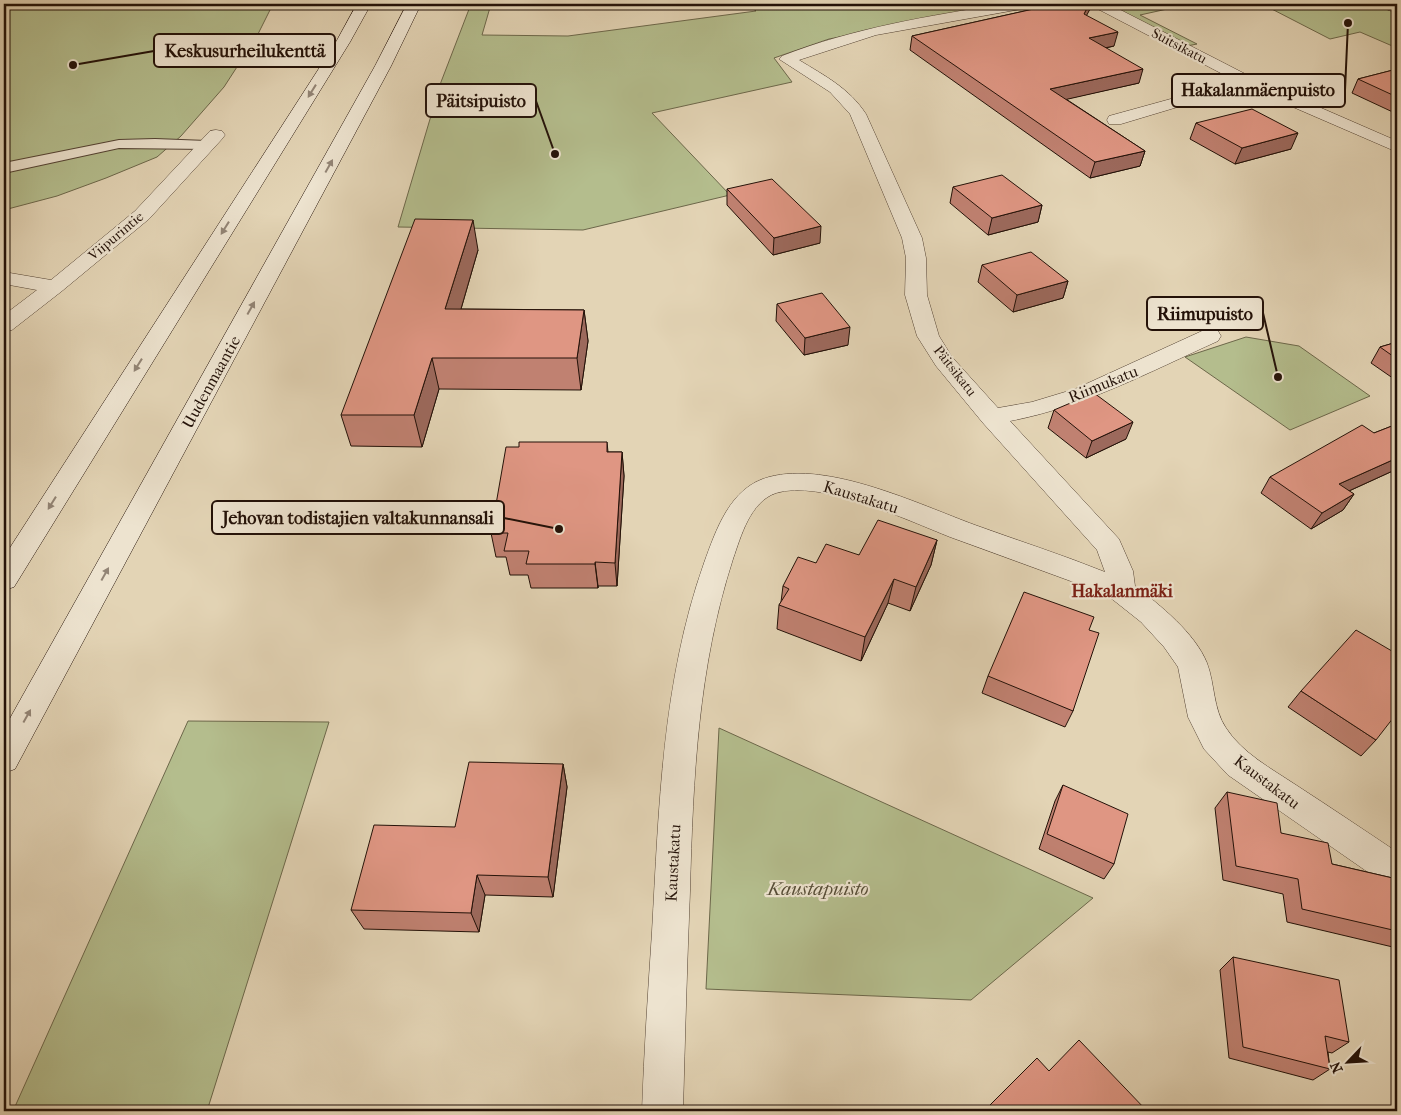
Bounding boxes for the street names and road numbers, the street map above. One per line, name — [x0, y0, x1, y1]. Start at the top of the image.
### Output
street label: Suitsikatu — [1149, 24, 1210, 68]
street label: Viipurintie — [84, 208, 147, 265]
street label: Uudenmaantie — [178, 332, 244, 432]
street label: Päitsikatu — [930, 342, 980, 400]
street label: Riimukatu — [1065, 361, 1141, 407]
street label: Kaustakatu — [821, 477, 901, 517]
street label: Kaustakatu — [1230, 751, 1304, 813]
street label: Kaustakatu — [661, 824, 685, 902]

